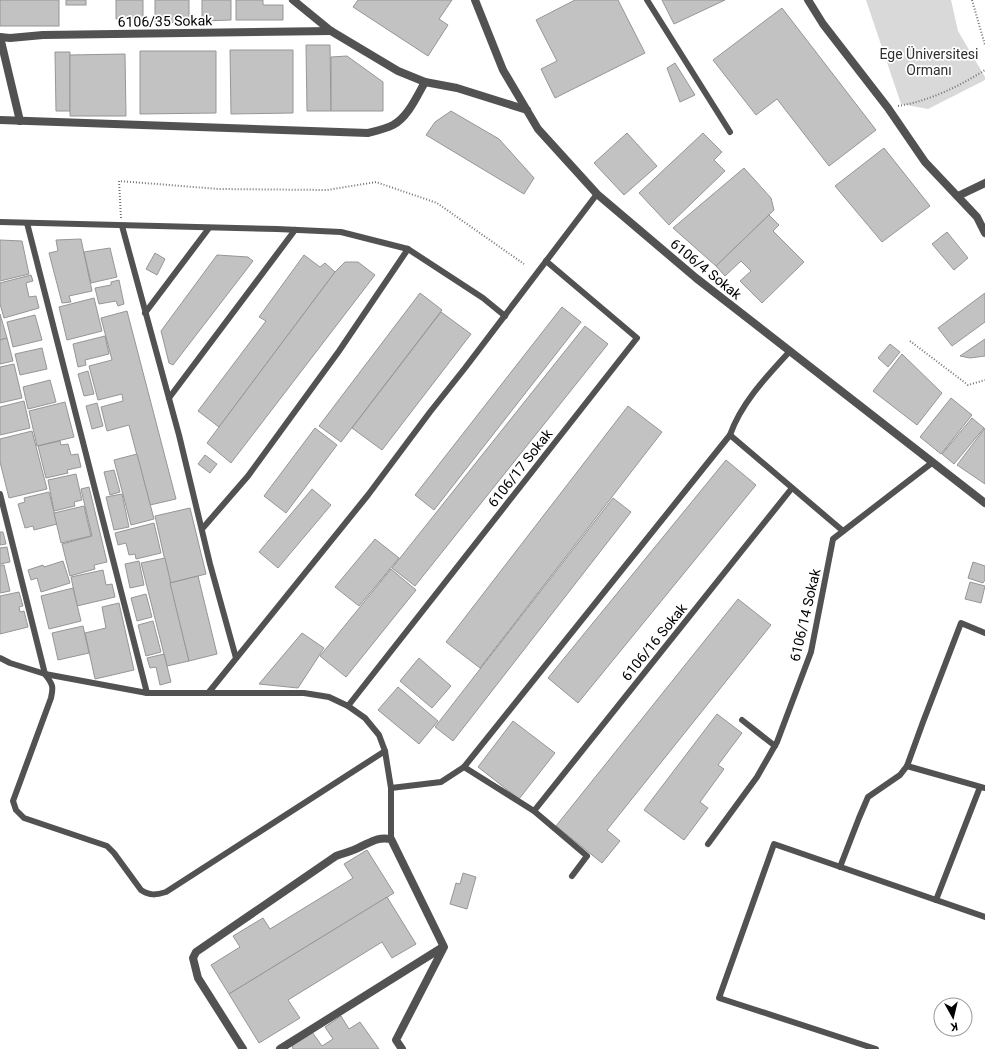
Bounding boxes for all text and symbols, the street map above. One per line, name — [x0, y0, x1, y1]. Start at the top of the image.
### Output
street label: 6106/35 Sokak — [118, 12, 213, 30]
park label: Ege Üniversitesi Ormanı — [880, 46, 978, 78]
street label: 6106/4 Sokak — [667, 236, 745, 303]
street label: 6106/17 Sokak — [485, 425, 556, 510]
street label: 6106/14 Sokak — [787, 566, 824, 663]
street label: 6106/16 Sokak — [618, 600, 691, 684]
north arrow — [933, 997, 973, 1037]
text: K — [949, 1019, 959, 1033]

